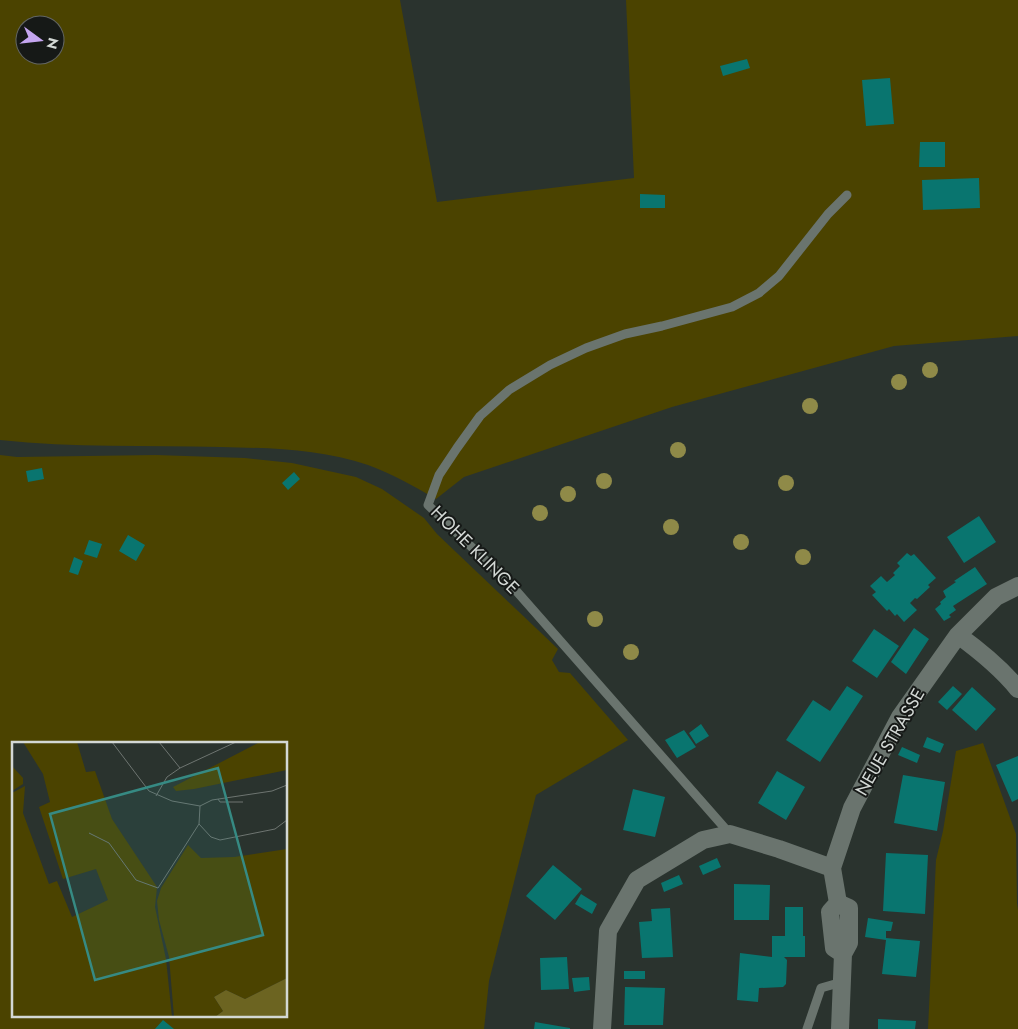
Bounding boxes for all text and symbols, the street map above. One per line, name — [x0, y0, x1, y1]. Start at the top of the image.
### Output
north arrow — [15, 15, 65, 65]
text: N — [41, 35, 64, 51]
street label: HOHE KLINGE — [425, 500, 525, 600]
street label: NEUE STRASSE — [849, 683, 931, 801]
inset map — [12, 742, 288, 1016]

